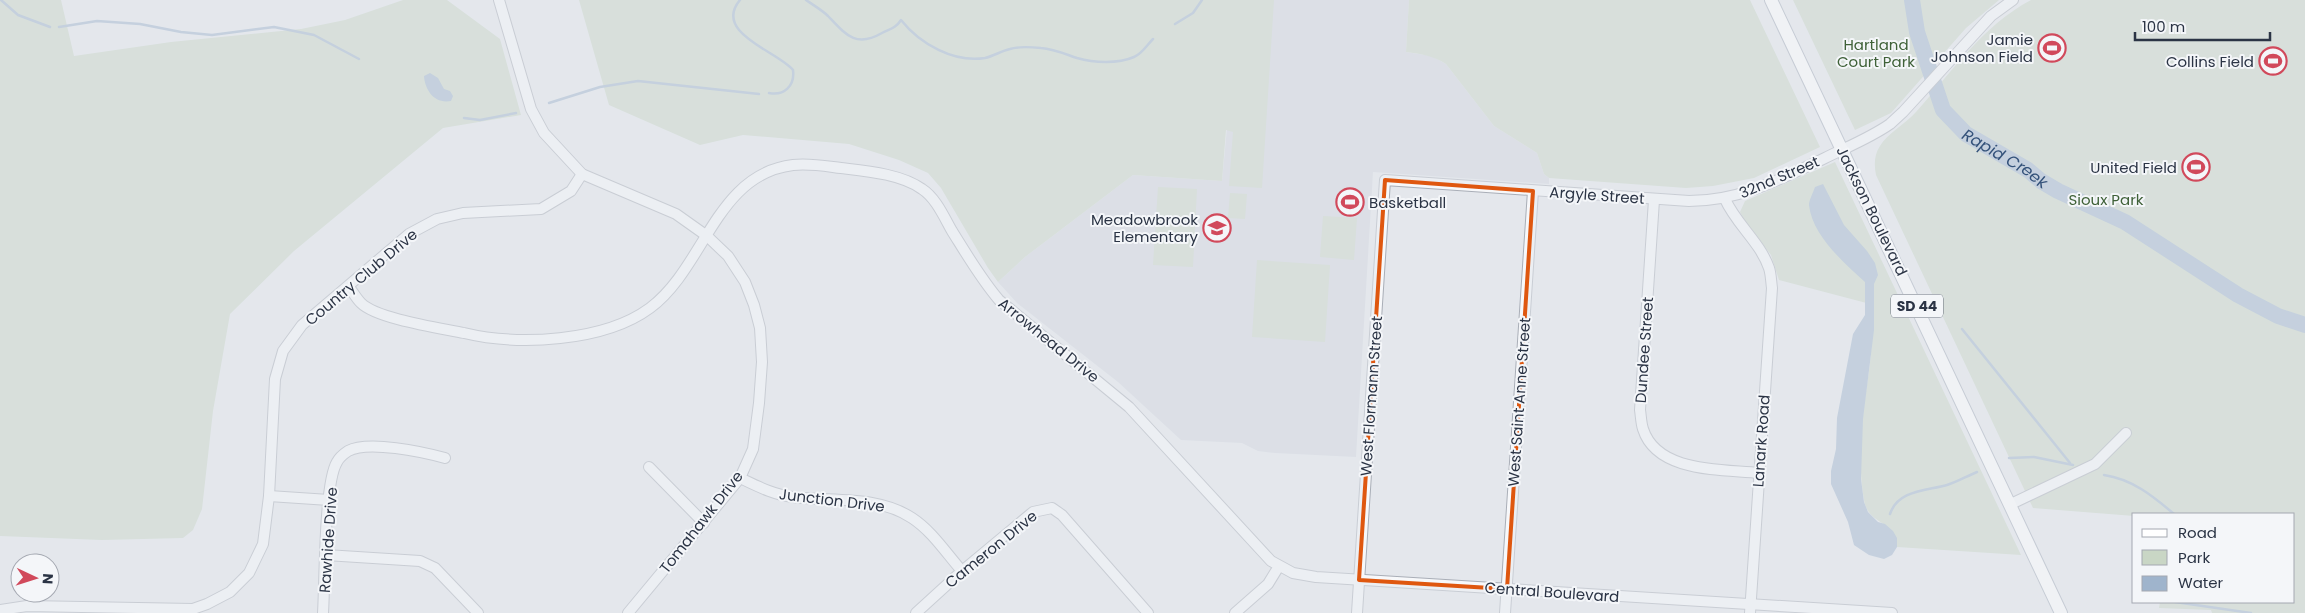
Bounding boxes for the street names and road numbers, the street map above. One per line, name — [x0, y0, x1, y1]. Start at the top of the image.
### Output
street label: Jackson Boulevard — [1832, 143, 1912, 279]
street label: 32nd Street — [1736, 151, 1822, 203]
street label: Argyle Street — [1549, 181, 1645, 209]
street label: Country Club Drive — [300, 224, 422, 330]
street label: Arrowhead Drive — [994, 293, 1104, 387]
road number: SD 44 — [1891, 294, 1943, 318]
street label: Dundee Street — [1630, 296, 1658, 404]
street label: West Flormann Street — [1355, 315, 1387, 477]
street label: West Saint Anne Street — [1503, 317, 1535, 487]
street label: Lanark Road — [1747, 394, 1775, 488]
street label: Tomahawk Drive — [654, 466, 748, 578]
street label: Junction Drive — [778, 483, 886, 517]
street label: Rawhide Drive — [314, 486, 342, 594]
street label: Cameron Drive — [941, 505, 1041, 593]
street label: Central Boulevard — [1484, 577, 1620, 607]

